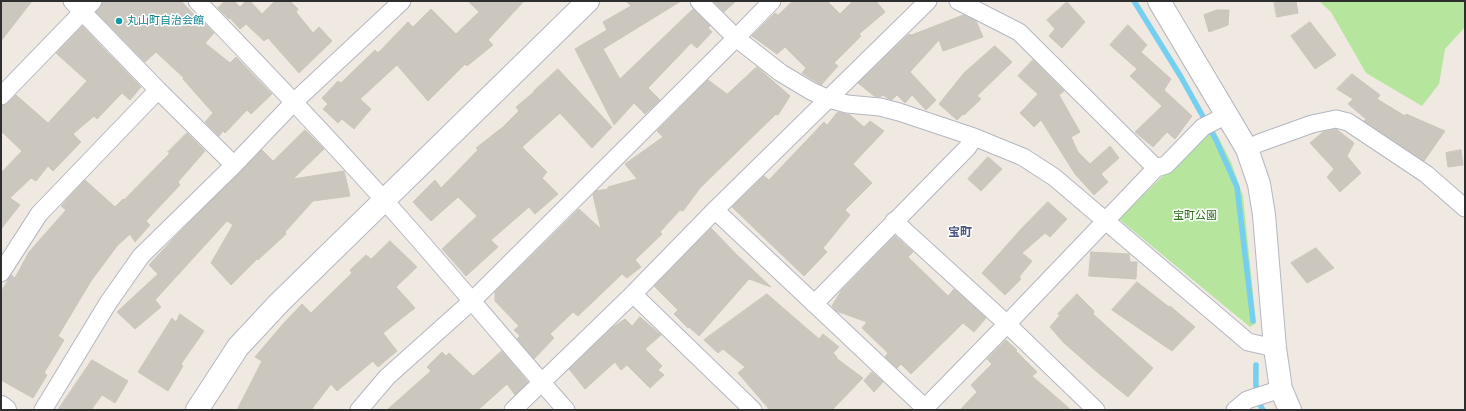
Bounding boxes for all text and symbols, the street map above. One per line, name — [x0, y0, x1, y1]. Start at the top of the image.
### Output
place label: 丸山町自治会館 — [127, 14, 204, 28]
marker: 丸山町自治会館 — [114, 16, 124, 26]
park label: 宝町公園 — [1173, 209, 1217, 223]
district label: 宝町 — [948, 226, 972, 240]

